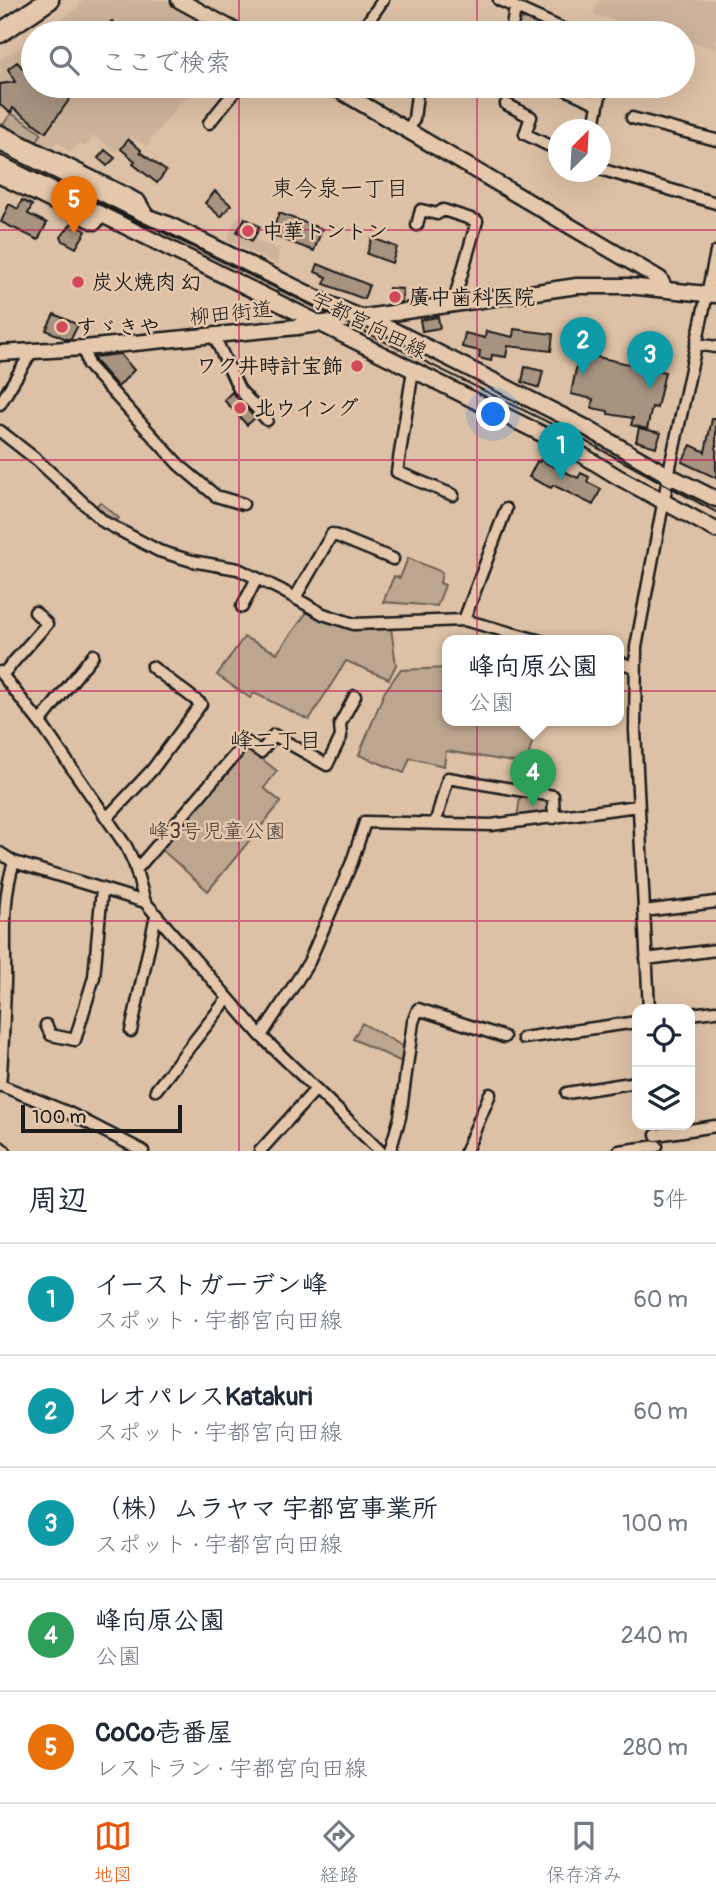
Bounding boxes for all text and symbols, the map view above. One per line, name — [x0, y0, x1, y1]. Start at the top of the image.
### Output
search box — [21, 21, 695, 98]
icon: search — [45, 41, 83, 79]
text: ここで検索 — [101, 47, 231, 79]
north arrow — [548, 119, 611, 182]
district label: 東今泉一丁目 — [271, 174, 409, 203]
pin: 5 — [51, 176, 97, 234]
place label: 中華トントン — [262, 218, 388, 245]
marker: 中華トントン — [240, 223, 256, 239]
place label: 炭火焼肉 幻 — [92, 269, 202, 296]
marker: 炭火焼肉 幻 — [70, 274, 86, 290]
place label: 廣中歯科医院 — [409, 284, 535, 311]
street label: 宇都宮向田線 — [306, 286, 431, 365]
marker: 廣中歯科医院 — [387, 289, 403, 305]
street label: 柳田街道 — [188, 296, 274, 331]
place label: すゞきや — [76, 314, 160, 341]
pin: 2 — [560, 317, 606, 375]
marker: すゞきや — [54, 319, 70, 335]
pin: 3 — [627, 331, 673, 389]
place label: ワク井時計宝飾 — [196, 353, 343, 380]
marker: ワク井時計宝飾 — [349, 358, 365, 374]
place label: 北ウイング — [254, 395, 359, 422]
your location — [476, 397, 510, 431]
marker: 北ウイング — [232, 400, 248, 416]
pin: 1 — [538, 422, 584, 480]
popup — [442, 635, 624, 726]
text: 峰向原公園 — [468, 651, 598, 683]
text: 公園 — [468, 688, 514, 717]
district label: 峰二丁目 — [230, 726, 322, 755]
pin: 4 — [510, 749, 556, 807]
park label: 峰3号児童公園 — [148, 818, 286, 845]
map controls — [632, 1004, 695, 1130]
button: locate — [632, 1004, 695, 1067]
button: layers — [632, 1067, 695, 1130]
scale bar — [21, 1102, 182, 1134]
text: 100 m — [32, 1105, 86, 1129]
text: 周辺 — [28, 1182, 88, 1219]
text: 5件 — [653, 1185, 688, 1214]
text: イーストガーデン峰 — [95, 1269, 327, 1301]
text: 1 — [47, 1285, 56, 1314]
text: 60 m — [633, 1285, 688, 1314]
text: スポット · 宇都宮向田線 — [95, 1306, 342, 1335]
text: レオパレスKatakuri — [95, 1381, 312, 1413]
text: 2 — [45, 1397, 57, 1426]
text: 60 m — [633, 1397, 688, 1426]
text: スポット · 宇都宮向田線 — [95, 1418, 342, 1447]
text: （株）ムラヤマ 宇都宮事業所 — [95, 1493, 438, 1525]
text: 3 — [45, 1509, 57, 1538]
text: 100 m — [622, 1509, 688, 1538]
text: スポット · 宇都宮向田線 — [95, 1530, 342, 1559]
text: 峰向原公園 — [95, 1605, 225, 1637]
text: 4 — [44, 1621, 58, 1650]
text: 240 m — [621, 1621, 688, 1650]
text: 公園 — [95, 1642, 141, 1671]
text: CoCo壱番屋 — [95, 1717, 233, 1749]
text: 5 — [45, 1733, 57, 1762]
text: 280 m — [622, 1733, 688, 1762]
text: レストラン · 宇都宮向田線 — [95, 1754, 367, 1783]
tab: 地図 — [94, 1817, 132, 1887]
tab: 経路 — [320, 1817, 358, 1887]
tab: 保存済み — [546, 1817, 622, 1887]

